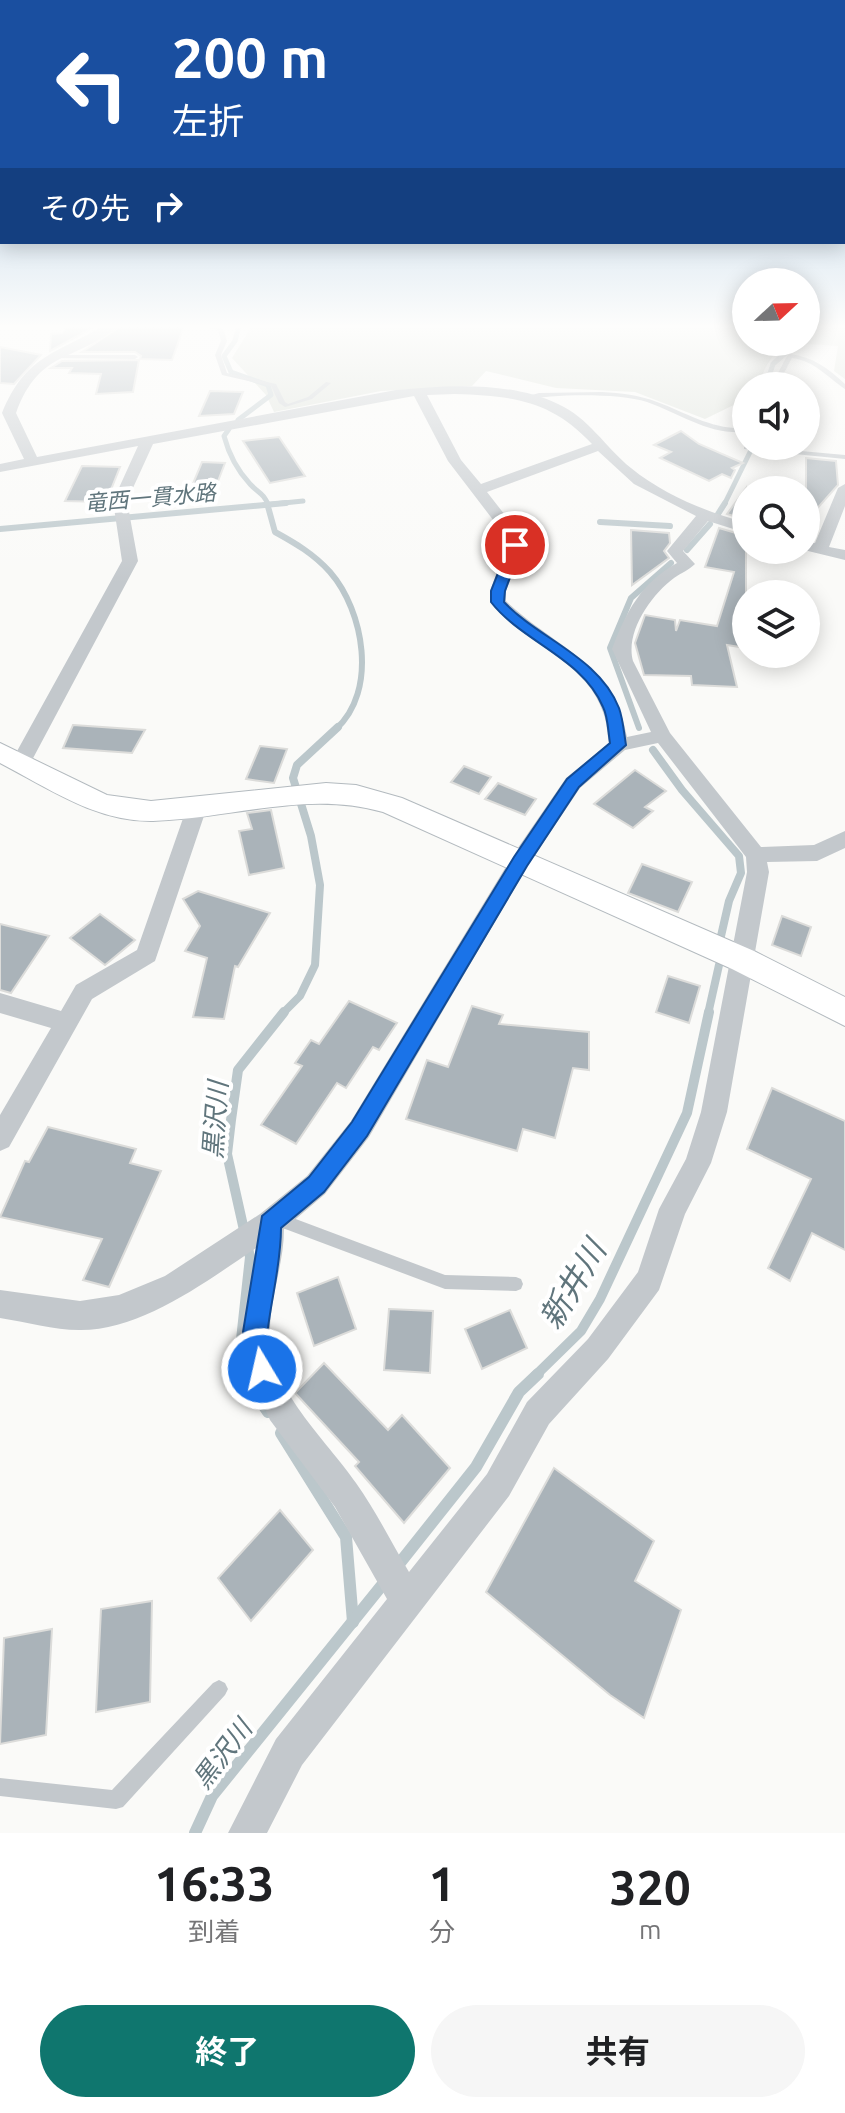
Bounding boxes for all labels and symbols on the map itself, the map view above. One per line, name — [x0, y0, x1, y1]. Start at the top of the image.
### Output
north arrow — [732, 268, 820, 356]
water label: 竜西一貫水路 — [83, 479, 219, 515]
pin — [481, 511, 549, 579]
water label: 黒沢川 — [198, 1077, 232, 1160]
water label: 新井川 — [532, 1231, 614, 1334]
position arrow — [220, 1327, 304, 1411]
water label: 黒沢川 — [187, 1712, 259, 1794]

